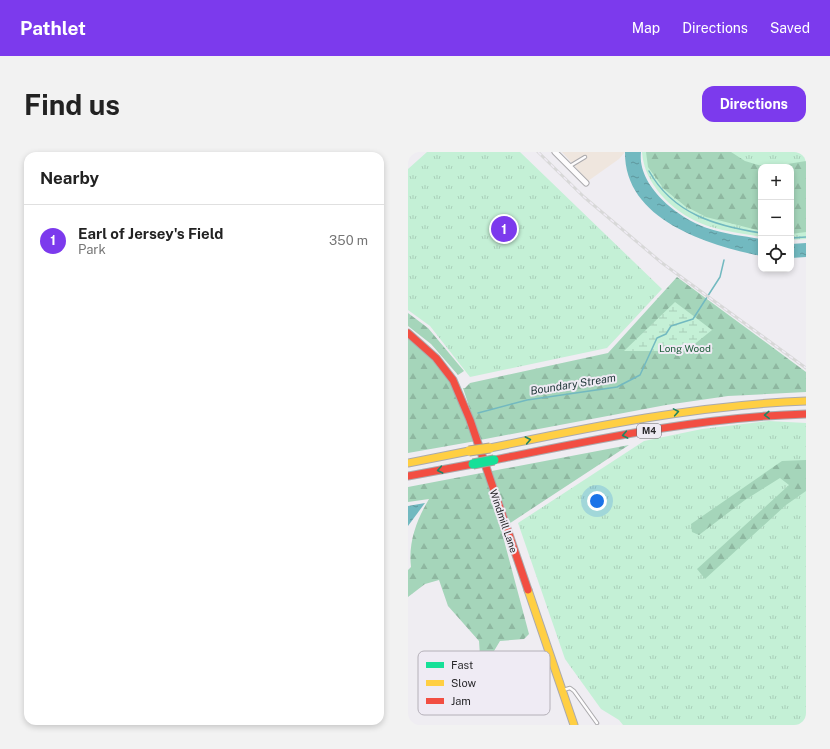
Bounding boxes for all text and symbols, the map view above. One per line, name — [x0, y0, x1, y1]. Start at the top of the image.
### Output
text: Pathlet — [20, 17, 86, 39]
text: Map — [632, 20, 660, 36]
text: Directions — [682, 20, 748, 36]
text: Saved — [770, 20, 810, 36]
button: Directions — [702, 86, 806, 122]
text: Find us — [24, 88, 120, 121]
map controls — [758, 164, 794, 272]
button: + — [758, 164, 794, 200]
text: Nearby — [40, 168, 99, 188]
button: − — [758, 200, 794, 236]
pin: 1 — [491, 214, 517, 244]
text: Earl of Jersey's Field — [78, 225, 223, 242]
text: 1 — [50, 233, 56, 248]
text: 350 m — [329, 233, 368, 248]
button: locate — [758, 236, 794, 272]
text: Park — [78, 242, 106, 257]
park label: Long Wood — [659, 342, 711, 354]
water label: Boundary Stream — [529, 371, 617, 397]
one-way arrow — [672, 409, 679, 417]
one-way arrow — [764, 411, 770, 419]
road number: M4 — [637, 424, 661, 438]
one-way arrow — [621, 431, 628, 439]
one-way arrow — [525, 436, 531, 445]
one-way arrow — [437, 466, 443, 474]
street label: Windmill Lane — [488, 488, 521, 554]
your location — [587, 491, 607, 511]
legend — [418, 651, 550, 715]
text: Fast — [451, 659, 473, 671]
text: Slow — [451, 677, 477, 689]
text: Jam — [451, 695, 471, 707]

